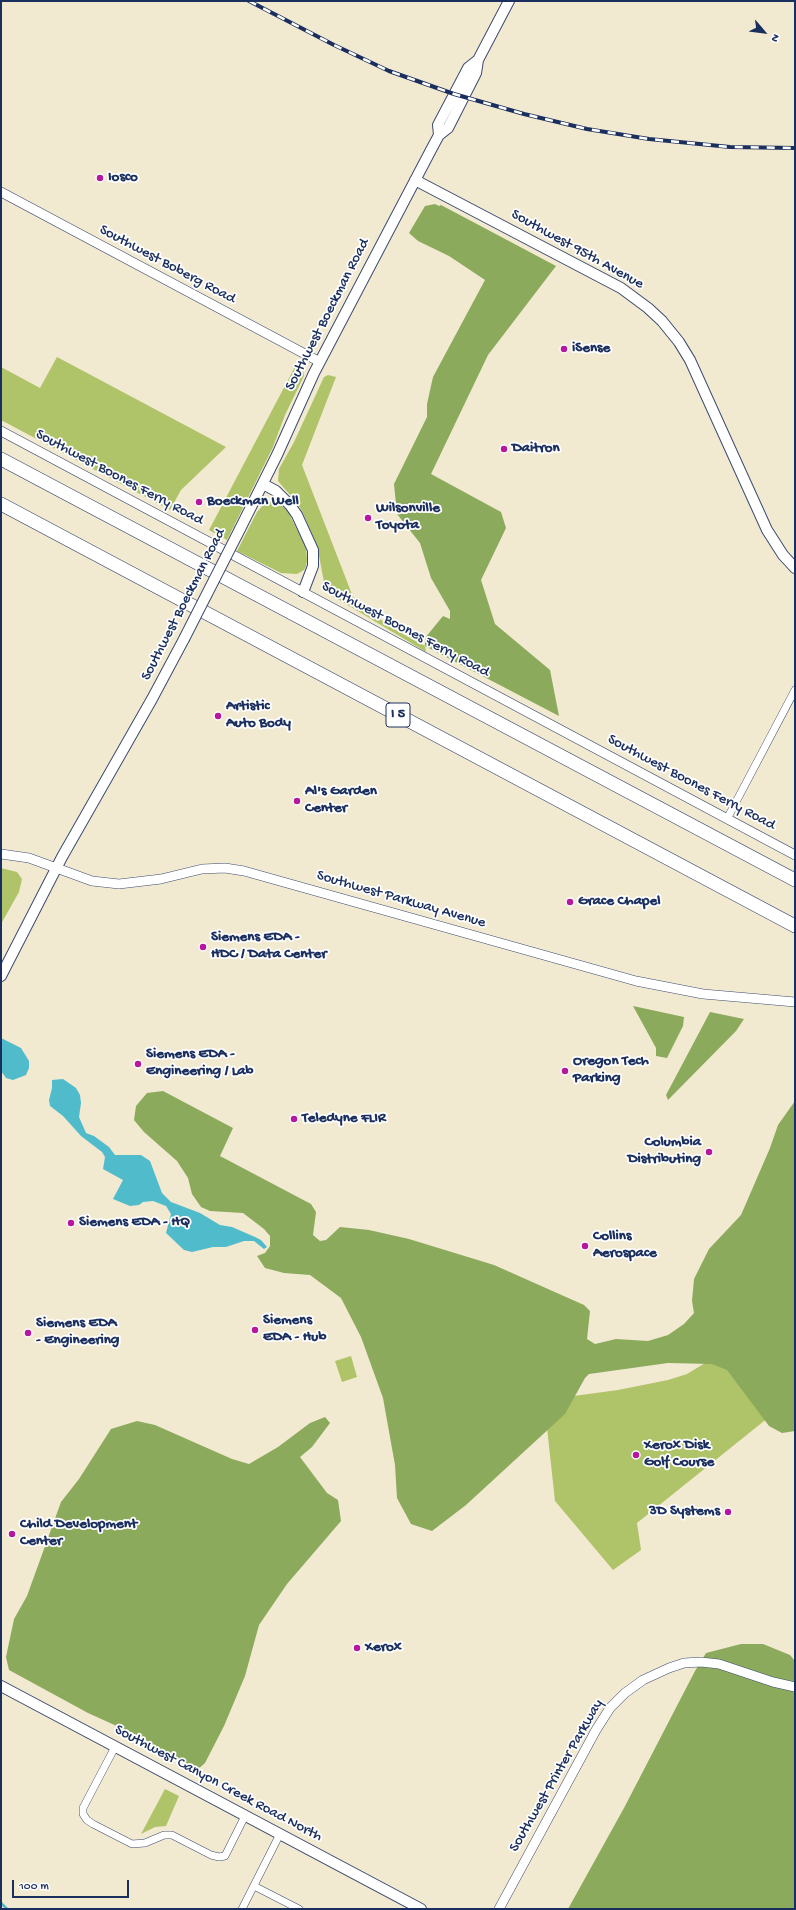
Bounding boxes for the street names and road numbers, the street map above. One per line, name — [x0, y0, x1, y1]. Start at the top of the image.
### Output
street label: Southwest 95th Avenue — [508, 206, 646, 294]
street label: Southwest Boberg Road — [96, 221, 238, 309]
street label: Southwest Boeckman Road — [282, 236, 374, 394]
street label: Southwest Boones Ferry Road — [32, 426, 206, 530]
street label: Southwest Boeckman Road — [138, 526, 230, 684]
street label: Southwest Boones Ferry Road — [318, 578, 492, 682]
road number: I 5 — [386, 703, 410, 727]
street label: Southwest Boones Ferry Road — [604, 731, 778, 835]
street label: Southwest Parkway Avenue — [314, 867, 488, 933]
street label: Southwest Printer Parkway — [506, 1697, 608, 1855]
street label: Southwest Canyon Creek Road North — [111, 1721, 325, 1847]

